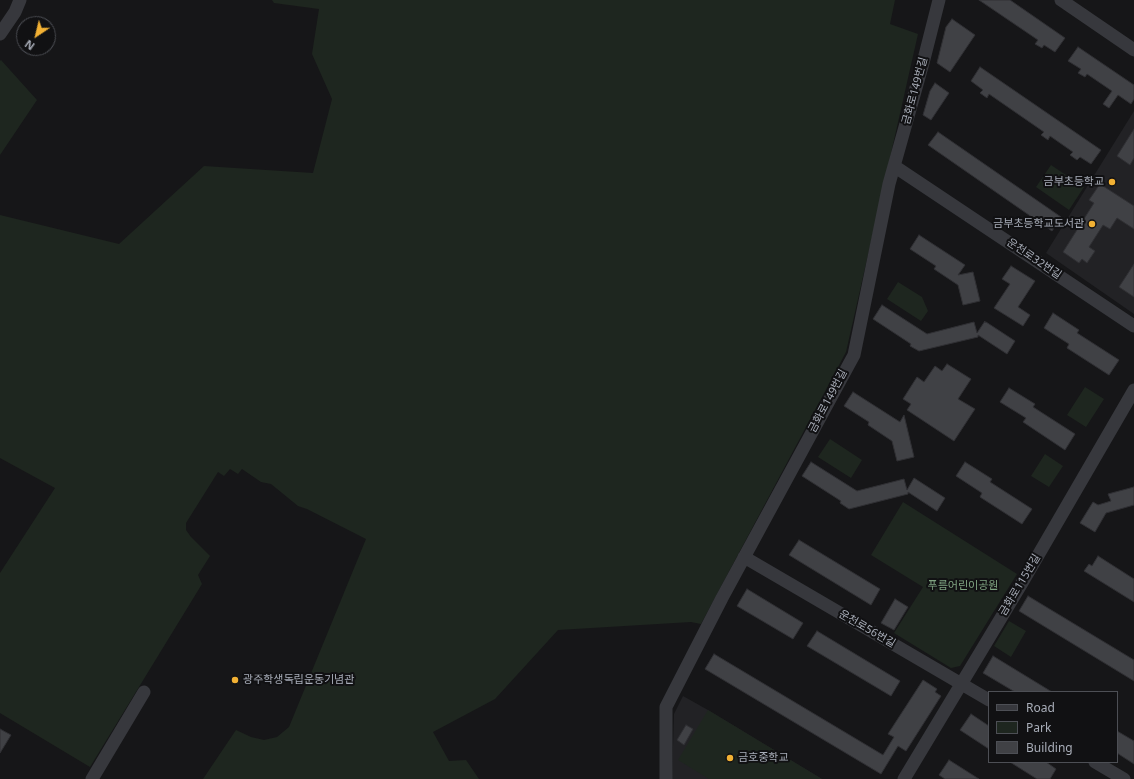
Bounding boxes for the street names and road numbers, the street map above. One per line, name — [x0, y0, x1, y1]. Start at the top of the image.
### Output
street label: 금화로149번길 — [900, 56, 930, 126]
street label: 운천로32번길 — [1004, 236, 1064, 282]
street label: 금화로149번길 — [806, 367, 850, 435]
street label: 금화로115번길 — [996, 552, 1044, 618]
street label: 운천로56번길 — [836, 607, 898, 651]

